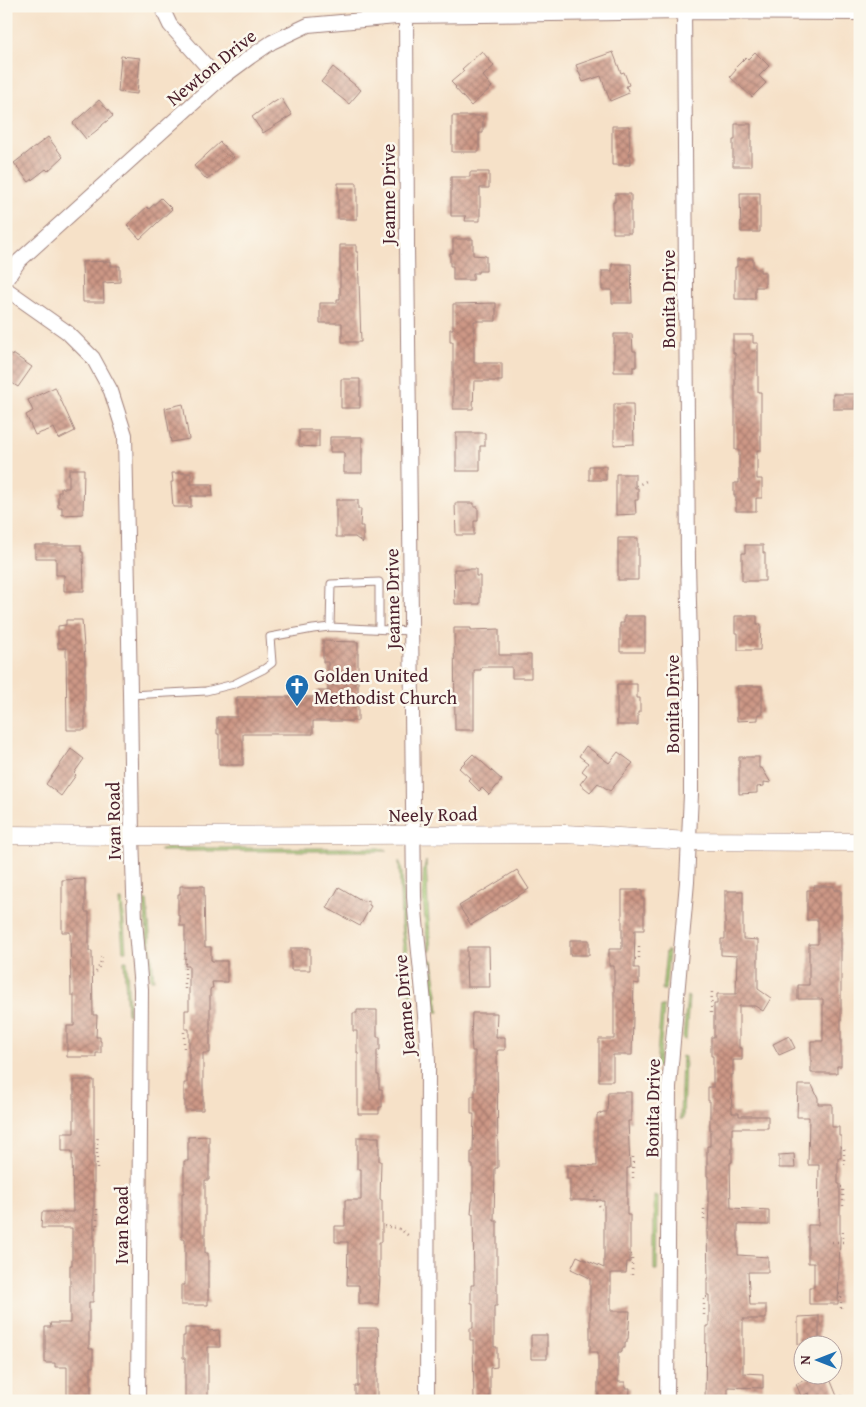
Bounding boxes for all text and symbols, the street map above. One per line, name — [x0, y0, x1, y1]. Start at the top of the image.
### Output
street label: Newton Drive — [160, 22, 262, 112]
street label: Jeanne Drive — [374, 143, 402, 246]
street label: Bonita Drive — [654, 249, 682, 348]
street label: Jeanne Drive — [377, 548, 407, 652]
street label: Bonita Drive — [658, 654, 686, 753]
place label: Golden United Methodist Church — [314, 661, 457, 711]
church icon: Golden United Methodist Church — [284, 673, 310, 707]
street label: Ivan Road — [98, 781, 128, 860]
street label: Neely Road — [388, 799, 479, 829]
street label: Jeanne Drive — [386, 953, 423, 1058]
street label: Bonita Drive — [637, 1058, 667, 1158]
street label: Ivan Road — [107, 1185, 135, 1264]
north arrow — [794, 1334, 844, 1384]
text: N — [795, 1355, 815, 1365]

